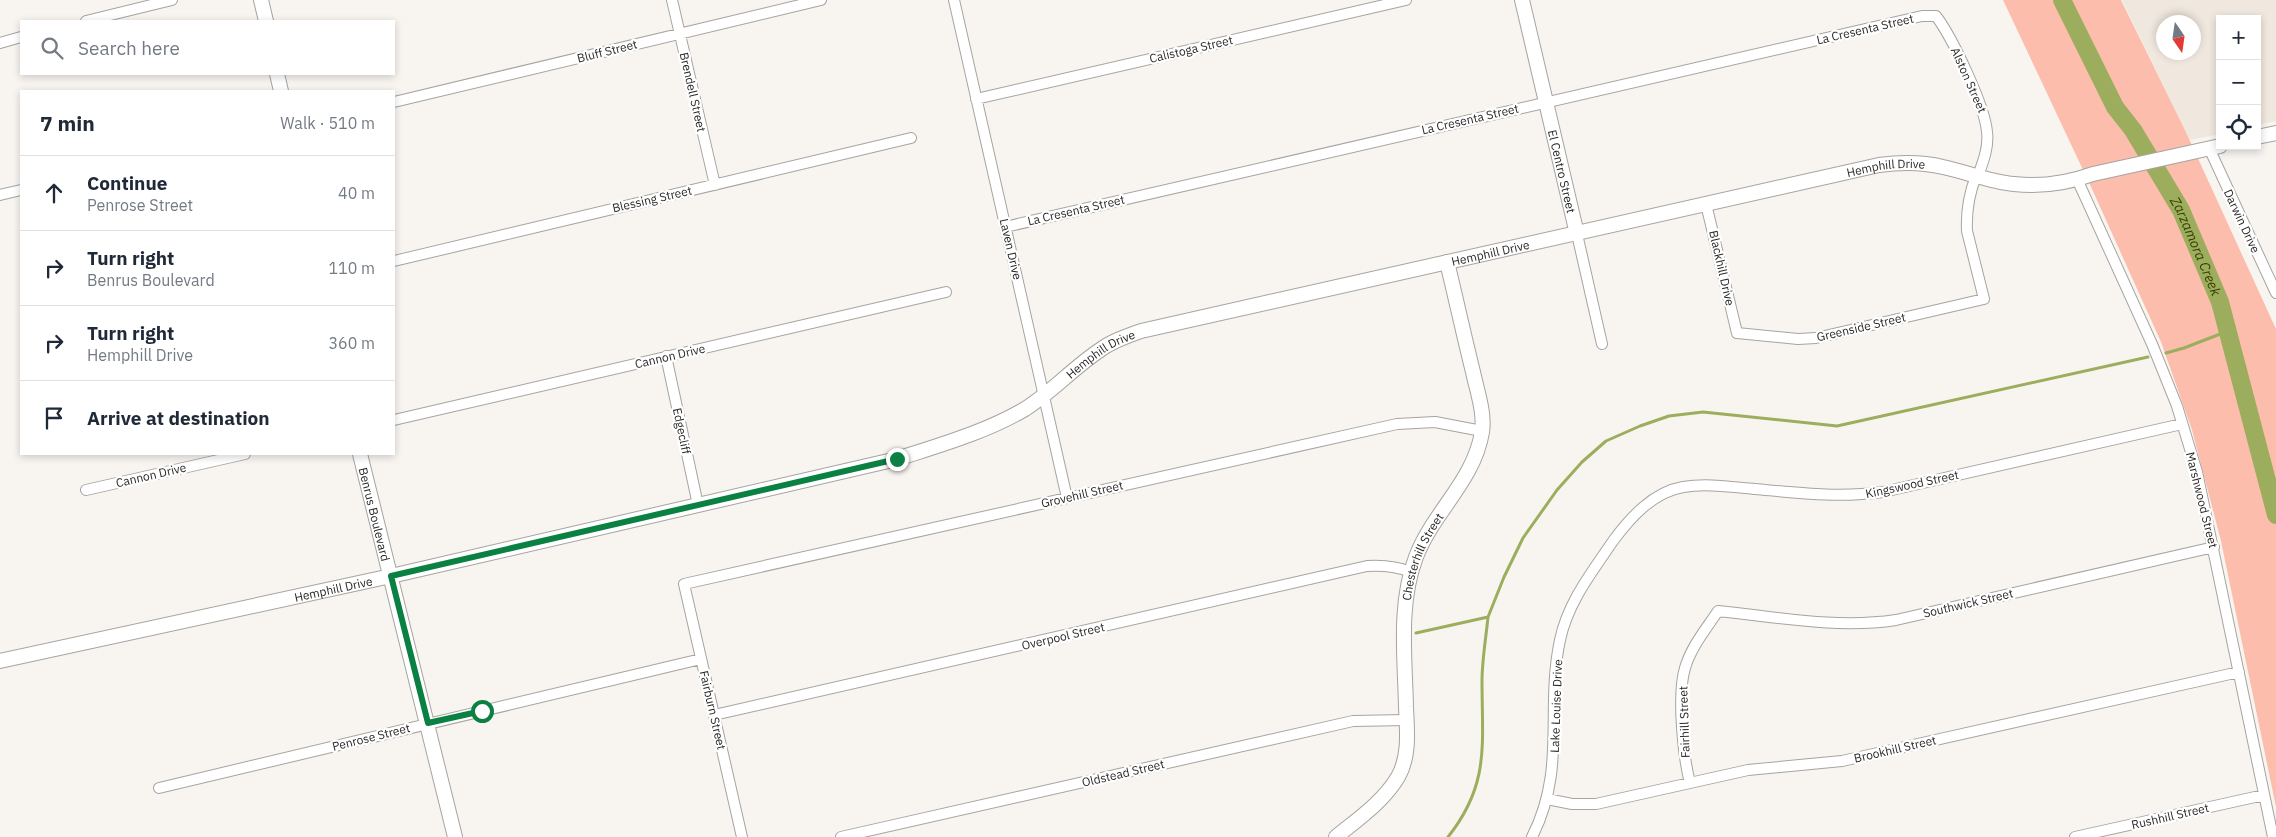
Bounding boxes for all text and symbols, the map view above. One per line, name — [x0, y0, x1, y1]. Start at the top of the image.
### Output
street label: La Cresenta Street — [1815, 11, 1915, 47]
north arrow — [2156, 15, 2201, 60]
map controls — [2216, 15, 2261, 150]
button: + — [2216, 15, 2261, 60]
search box — [20, 20, 395, 75]
street label: Calistoga Street — [1148, 32, 1234, 66]
icon: search — [38, 34, 66, 62]
text: Search here — [78, 36, 180, 60]
street label: Bluff Street — [575, 36, 639, 66]
street label: Alston Street — [1948, 45, 1990, 115]
street label: Brendell Street — [677, 51, 709, 133]
button: − — [2216, 60, 2261, 105]
street label: La Cresenta Street — [1420, 101, 1520, 137]
button: locate — [2216, 105, 2261, 150]
text: 7 min — [40, 109, 95, 137]
text: Walk · 510 m — [280, 113, 375, 133]
street label: El Centro Street — [1545, 128, 1579, 214]
street label: Hemphill Drive — [1845, 155, 1926, 180]
text: Continue — [87, 171, 167, 195]
icon: ahead — [40, 179, 68, 207]
text: 40 m — [338, 183, 375, 203]
street label: Blessing Street — [611, 183, 693, 215]
street label: Darwin Drive — [2221, 187, 2263, 256]
street label: La Cresenta Street — [1026, 192, 1126, 228]
water label: Zarzamora Creek — [2166, 192, 2226, 299]
text: Penrose Street — [87, 195, 193, 215]
street label: Laven Drive — [997, 217, 1025, 281]
street label: Blackhill Drive — [1706, 229, 1738, 308]
street label: Hemphill Drive — [1450, 236, 1531, 268]
text: Turn right — [87, 246, 174, 270]
icon: right — [40, 254, 68, 282]
text: 110 m — [328, 258, 375, 278]
text: Benrus Boulevard — [87, 270, 215, 290]
street label: Greenside Street — [1815, 309, 1907, 345]
text: Turn right — [87, 321, 174, 345]
street label: Hemphill Drive — [1063, 326, 1137, 381]
icon: right — [40, 329, 68, 357]
text: 360 m — [328, 333, 375, 353]
street label: Cannon Drive — [633, 341, 707, 371]
text: Hemphill Drive — [87, 345, 193, 365]
icon: arrive — [40, 404, 68, 432]
text: Arrive at destination — [87, 406, 270, 430]
street label: Edgecliff — [670, 407, 694, 456]
route end — [886, 448, 909, 471]
street label: Marshwood Street — [2183, 450, 2221, 550]
street label: Cannon Drive — [114, 460, 188, 490]
street label: Benrus Boulevard — [356, 466, 394, 563]
street label: Kingswood Street — [1864, 467, 1960, 501]
street label: Grovehill Street — [1040, 477, 1124, 511]
street label: Chesterhill Street — [1398, 510, 1446, 601]
street label: Hemphill Drive — [293, 573, 374, 604]
street label: Southwick Street — [1922, 585, 2014, 621]
street label: Overpool Street — [1020, 619, 1106, 653]
street label: Lake Louise Drive — [1547, 659, 1565, 753]
street label: Fairburn Street — [697, 669, 729, 751]
street label: Fairhill Street — [1675, 686, 1693, 758]
route start — [471, 700, 494, 723]
street label: Penrose Street — [331, 720, 411, 754]
street label: Brookhill Street — [1852, 732, 1938, 766]
street label: Oldstead Street — [1080, 756, 1166, 790]
street label: Rushhill Street — [2130, 800, 2210, 832]

